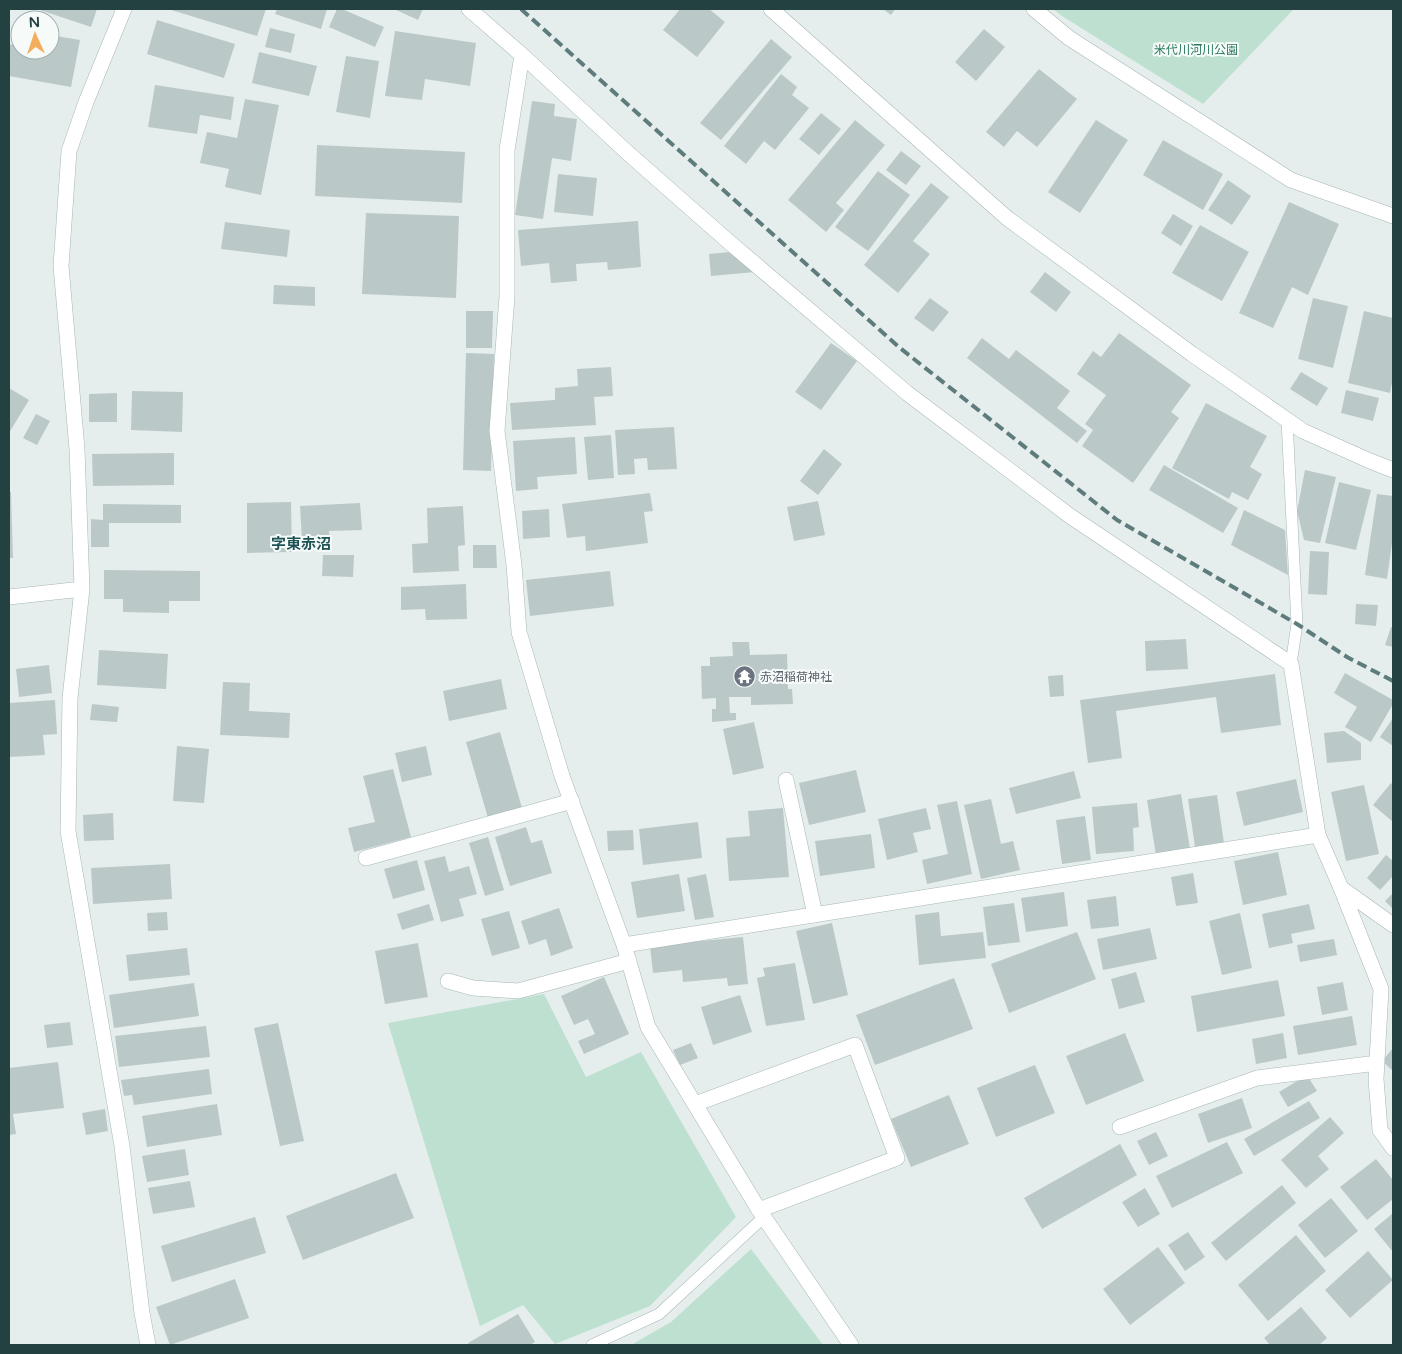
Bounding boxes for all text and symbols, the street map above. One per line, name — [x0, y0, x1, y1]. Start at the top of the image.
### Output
north arrow — [10, 10, 60, 60]
text: N — [28, 14, 40, 31]
park label: 米代川河川公園 — [1154, 43, 1238, 57]
district label: 字東赤沼 — [271, 535, 331, 553]
temple icon: 赤沼稲荷神社 — [732, 665, 756, 689]
place label: 赤沼稲荷神社 — [760, 670, 832, 684]

